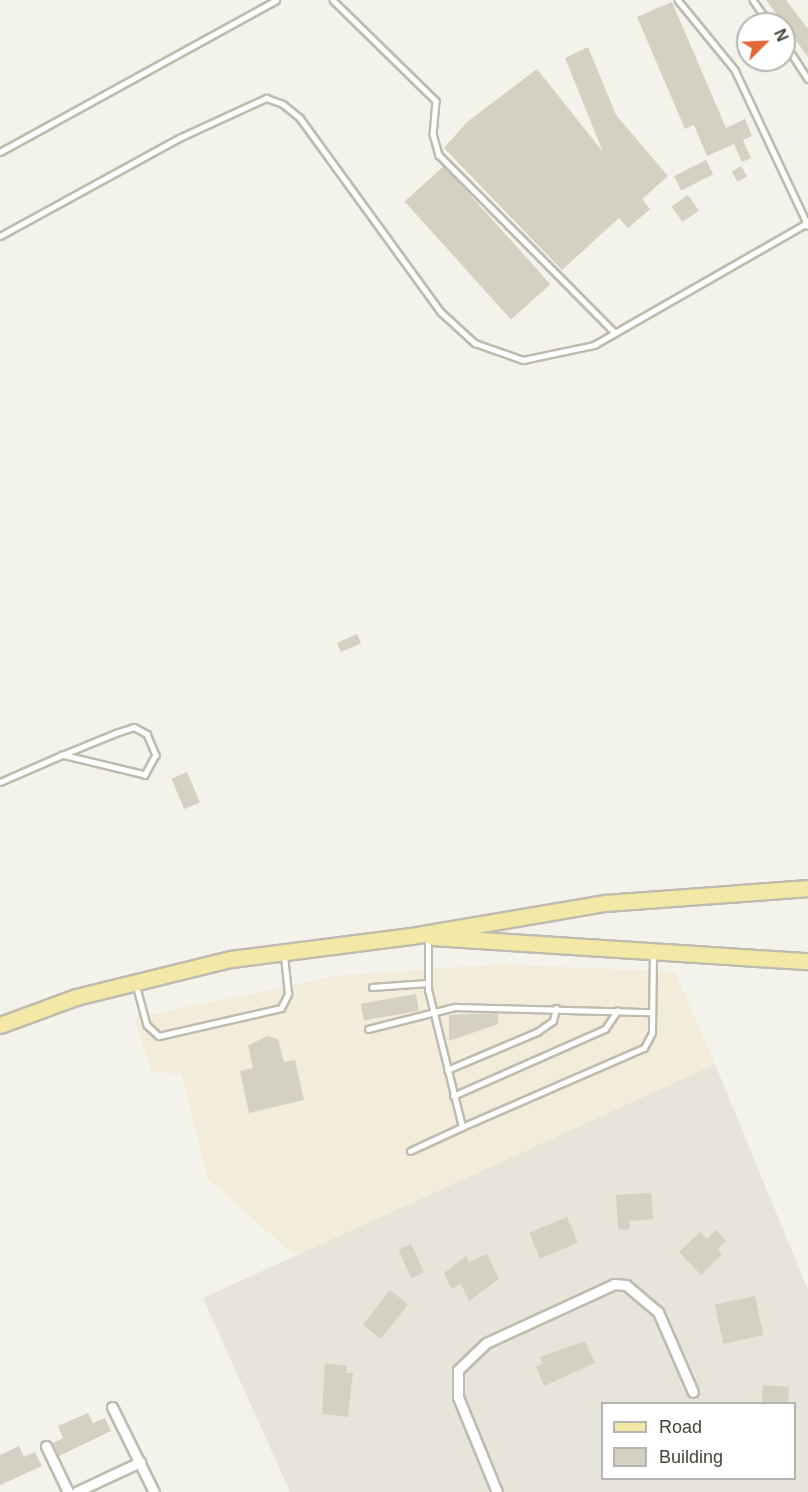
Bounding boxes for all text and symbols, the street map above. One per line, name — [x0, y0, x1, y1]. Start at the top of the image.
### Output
north arrow — [736, 12, 796, 72]
text: N — [771, 27, 791, 44]
legend — [601, 1402, 796, 1480]
text: Road — [659, 1417, 702, 1437]
text: Building — [659, 1447, 723, 1467]

